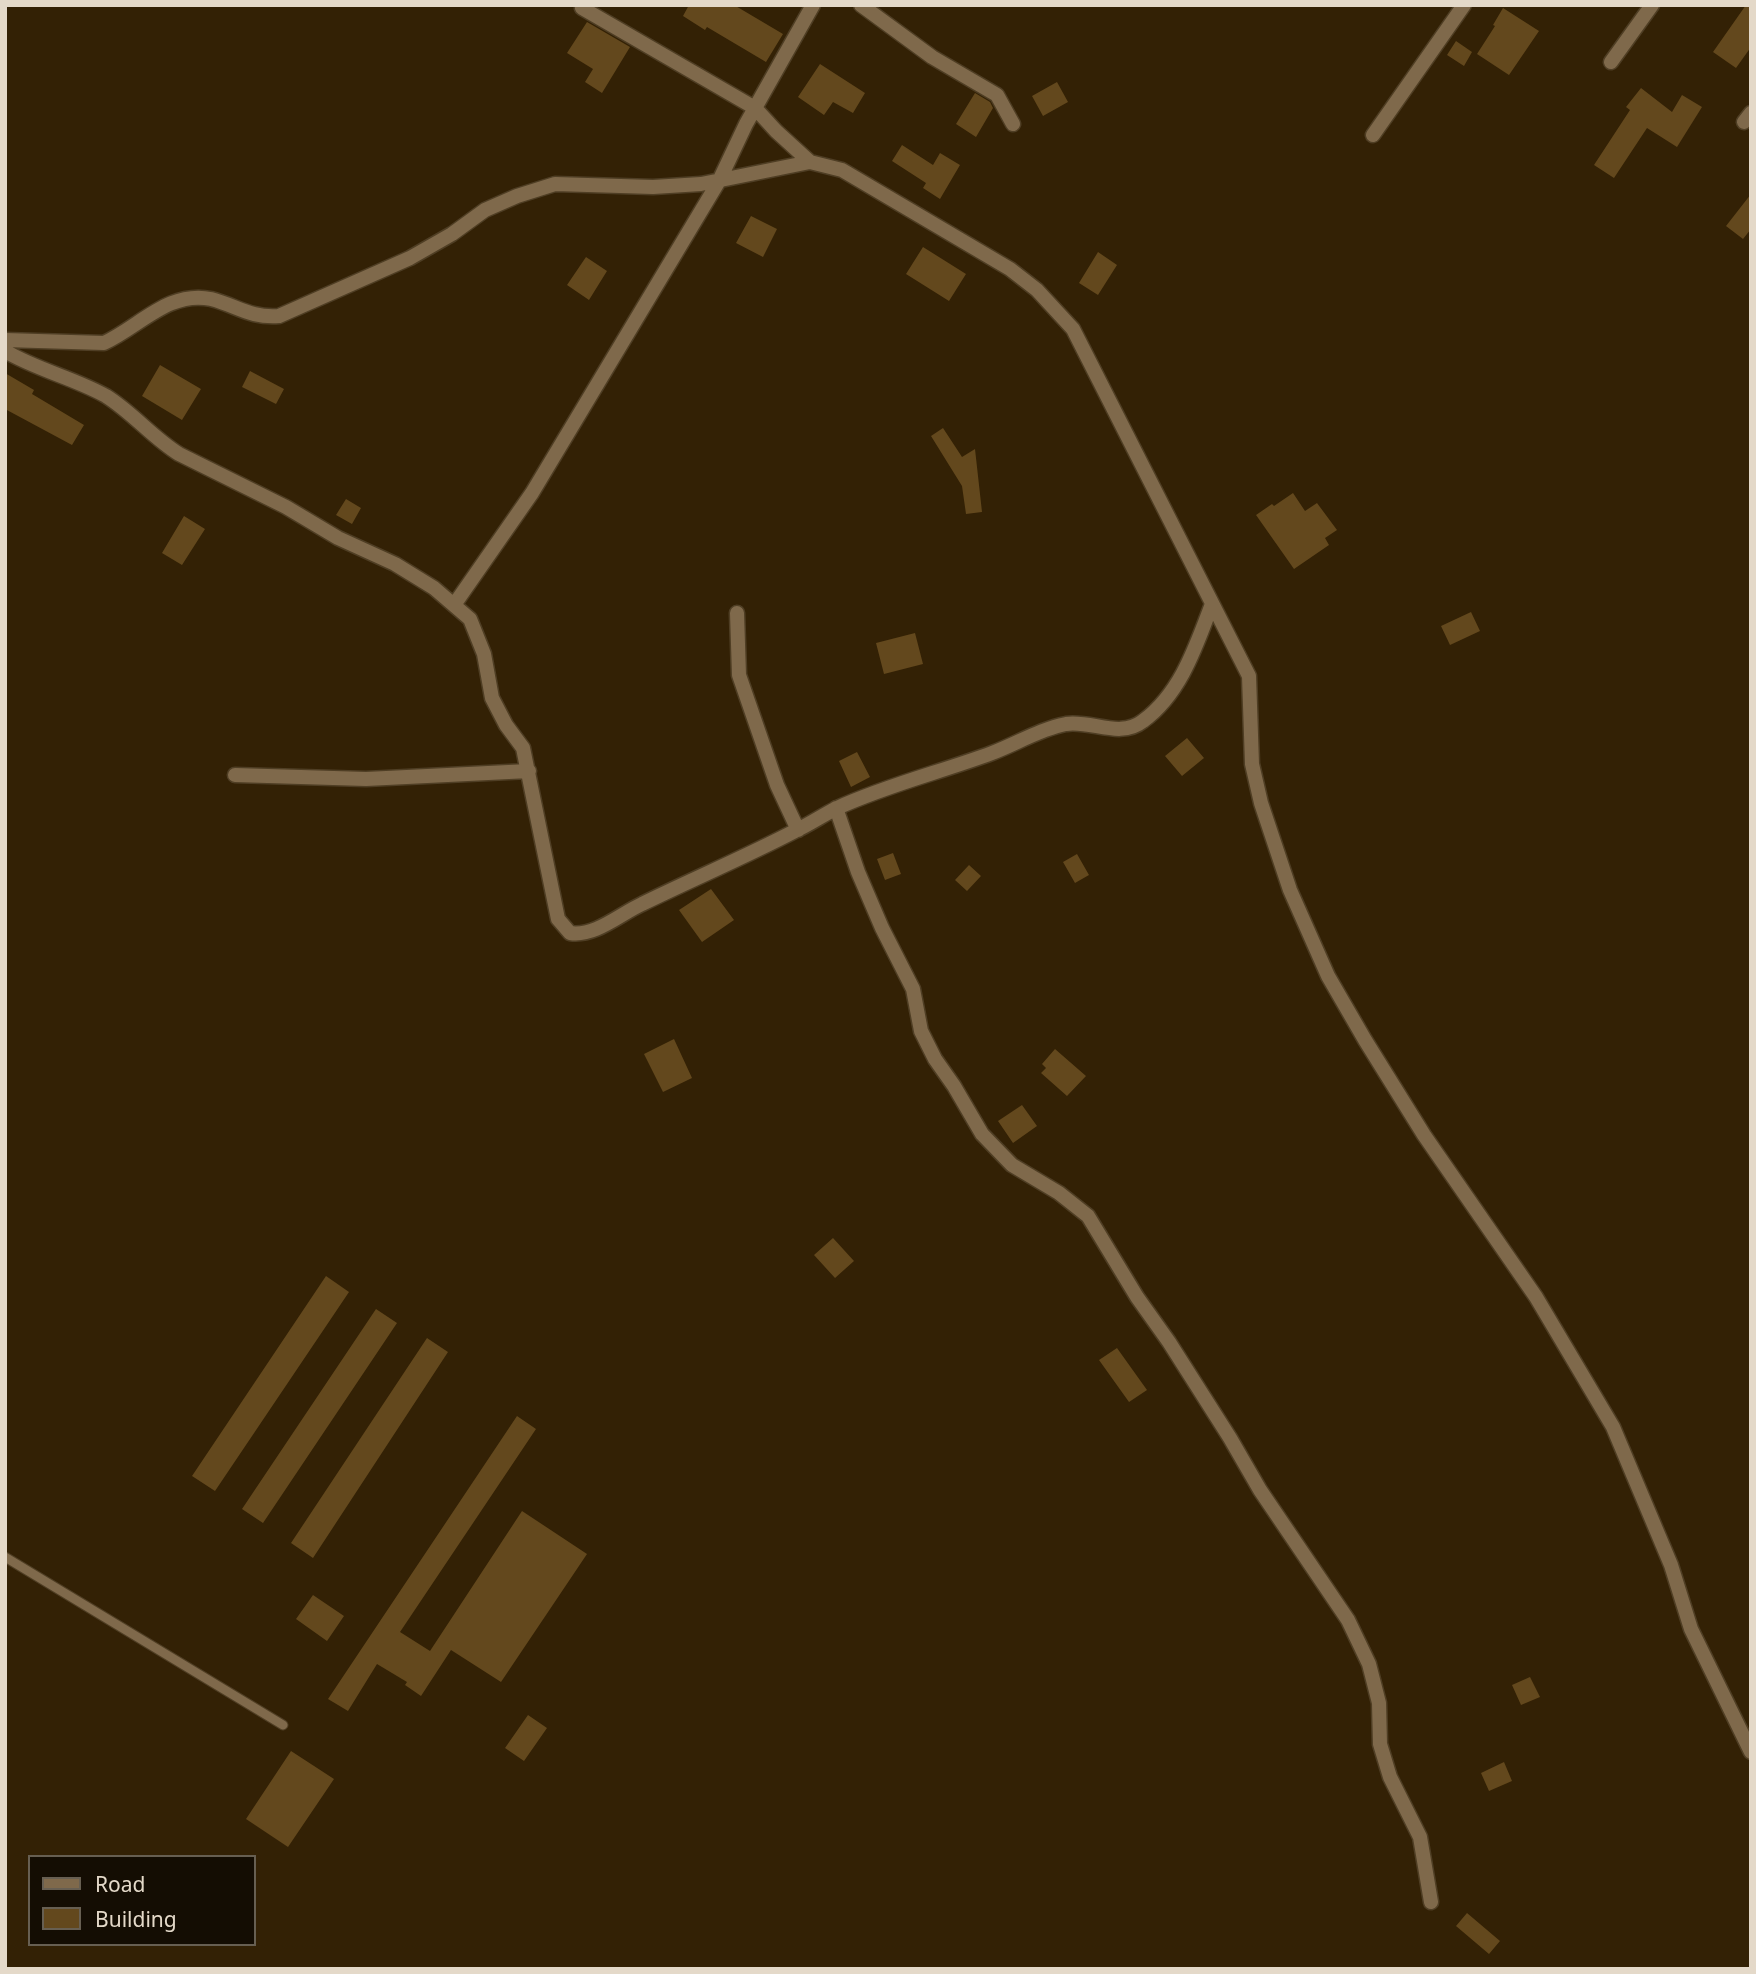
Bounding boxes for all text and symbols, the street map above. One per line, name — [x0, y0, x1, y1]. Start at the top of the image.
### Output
legend — [28, 1855, 256, 1946]
text: Road — [95, 1870, 145, 1898]
text: Building — [95, 1905, 177, 1933]

